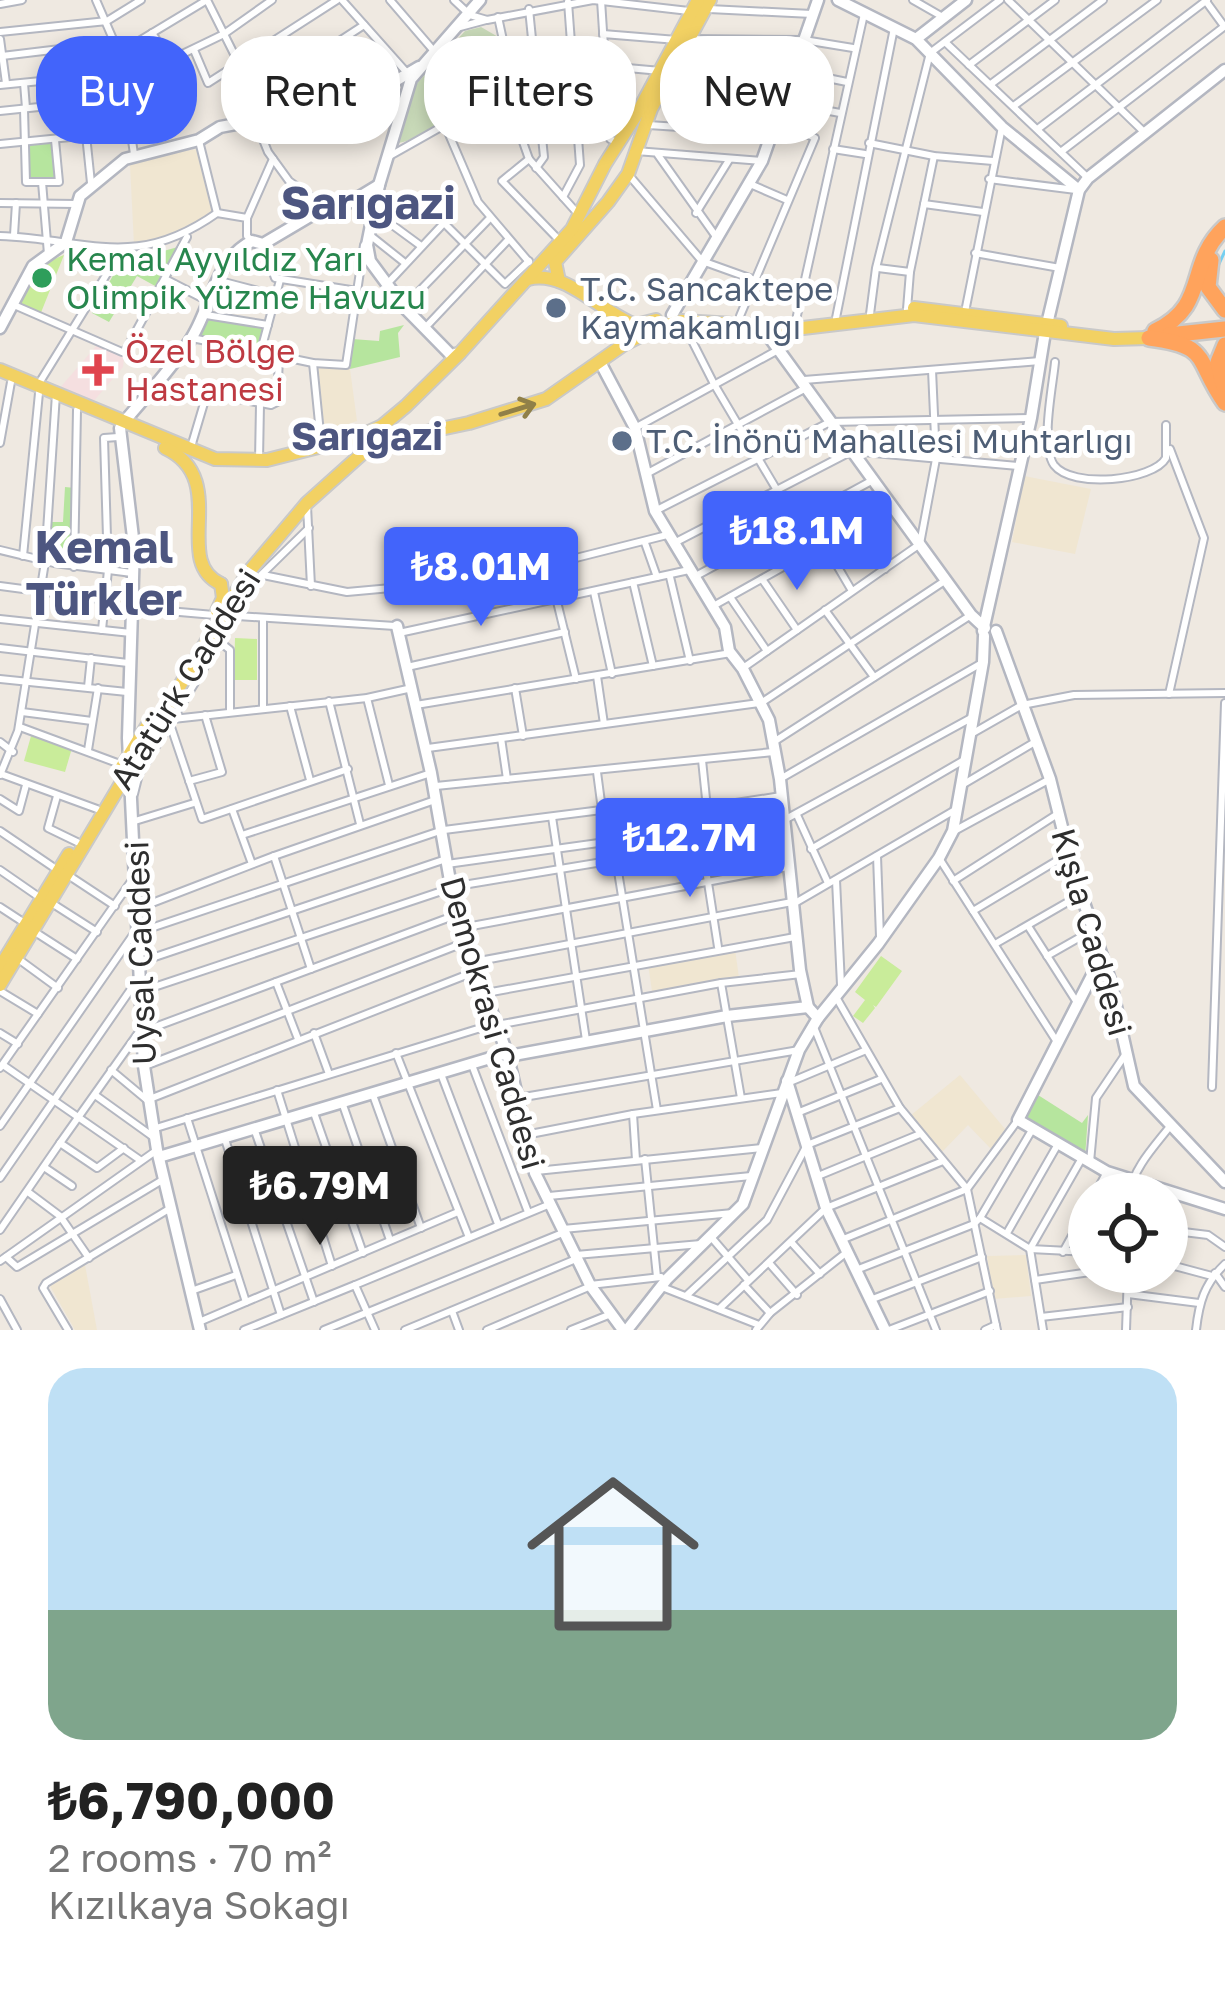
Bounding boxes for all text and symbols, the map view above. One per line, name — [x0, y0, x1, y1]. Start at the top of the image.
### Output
chip: Buy — [36, 36, 197, 144]
chip: Rent — [221, 36, 400, 144]
chip: Filters — [424, 36, 636, 144]
chip: New — [660, 36, 834, 144]
district label: Sarıgazi — [280, 175, 456, 229]
place label: Kemal Ayyıldız Yarı Olimpik Yüzme Havuzu — [66, 239, 426, 316]
marker: Kemal Ayyıldız Yarı Olimpik Yüzme Havuzu — [29, 265, 55, 291]
place label: T.C. Sancaktepe Kaymakamlığı — [580, 269, 833, 346]
marker: T.C. Sancaktepe Kaymakamlığı — [543, 295, 569, 321]
place label: Özel Bölge Hastanesi — [125, 331, 295, 408]
marker: Özel Bölge Hastanesi — [82, 354, 114, 386]
one-way arrow — [498, 396, 536, 418]
district label: Sarıgazi — [291, 412, 443, 459]
place label: T.C. İnönü Mahallesi Muhtarlığı — [646, 421, 1133, 460]
marker: T.C. İnönü Mahallesi Muhtarlığı — [609, 428, 635, 454]
pin: ₺18.1M — [699, 491, 895, 593]
text: ₺18.1M — [730, 506, 864, 553]
district label: Kemal Türkler — [26, 519, 182, 625]
pin: ₺8.01M — [383, 527, 579, 629]
text: ₺8.01M — [411, 542, 551, 589]
street label: Atatürk Caddesi — [101, 561, 268, 796]
pin: ₺12.7M — [592, 798, 788, 900]
text: ₺12.7M — [623, 813, 757, 860]
street label: Kışla Caddesi — [1044, 824, 1141, 1040]
street label: Uysal Caddesi — [116, 840, 163, 1066]
street label: Demokrasi Caddesi — [433, 872, 554, 1174]
pin: ₺6.79M — [222, 1146, 418, 1248]
text: ₺6.79M — [250, 1161, 390, 1208]
map controls — [1068, 1173, 1188, 1293]
button: locate — [1068, 1173, 1188, 1293]
icon: home — [505, 1446, 721, 1662]
text: ₺6,790,000 — [48, 1769, 335, 1830]
text: 2 rooms · 70 m² — [48, 1834, 332, 1881]
text: Kızılkaya Sokağı — [48, 1881, 350, 1928]

